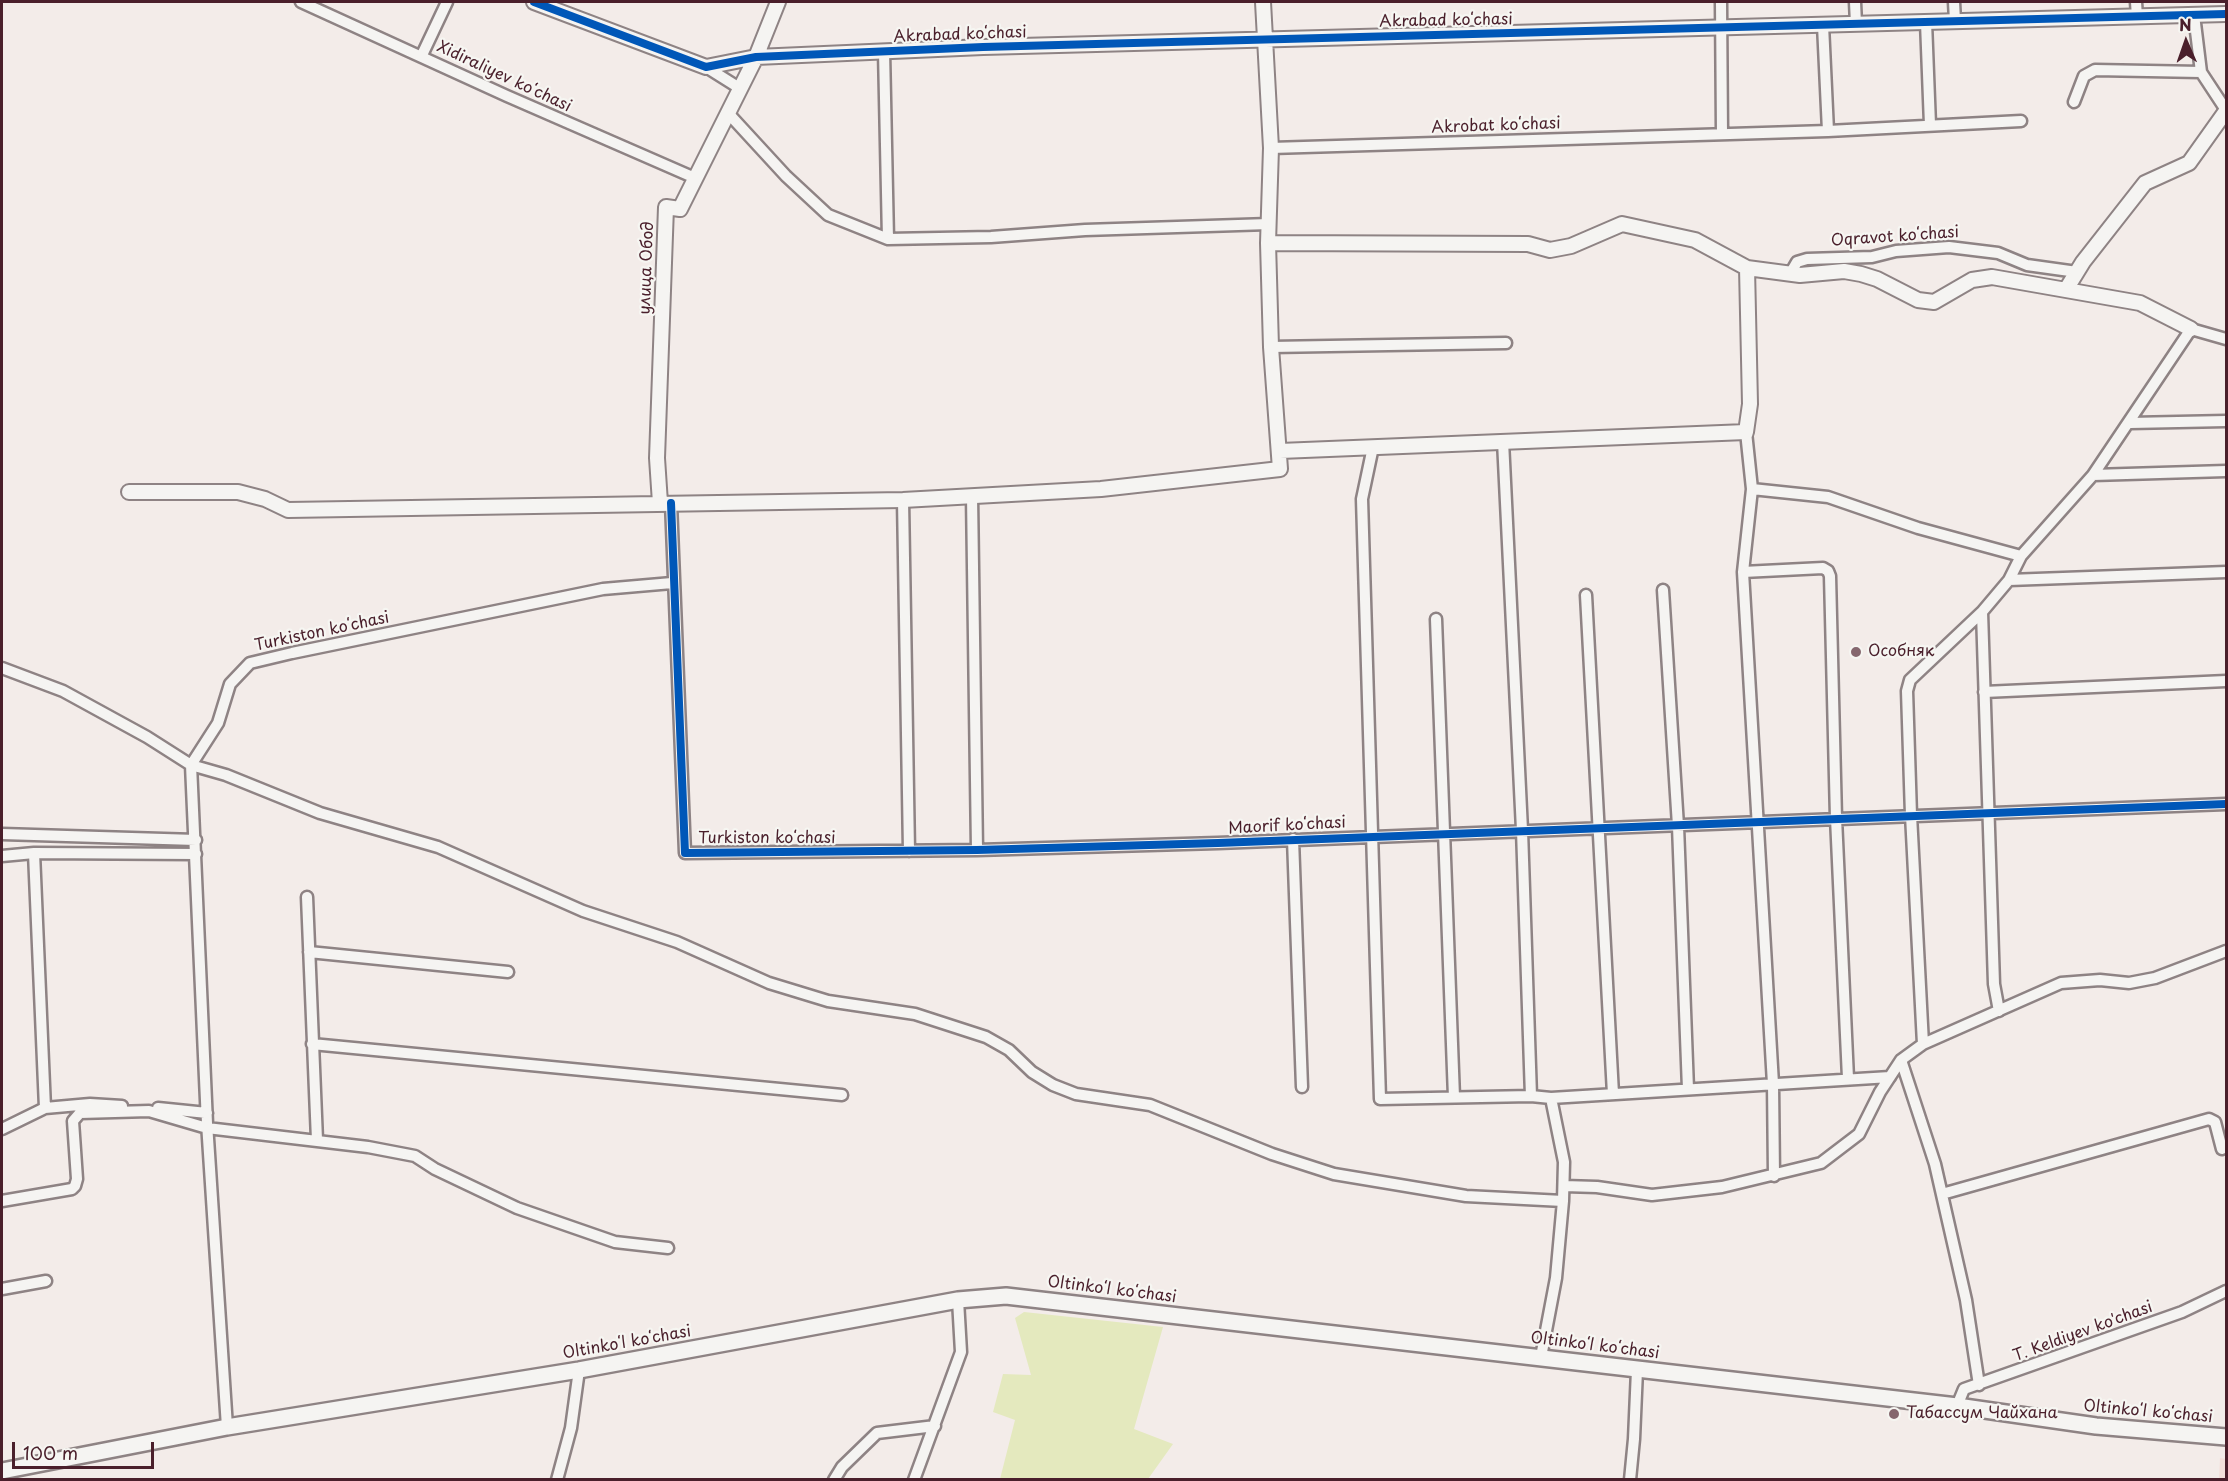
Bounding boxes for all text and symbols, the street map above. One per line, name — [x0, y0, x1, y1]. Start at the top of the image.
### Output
street label: Akrabad koʻchasi — [1379, 10, 1513, 32]
north arrow — [2156, 12, 2216, 72]
text: N — [2179, 12, 2192, 36]
street label: Akrabad koʻchasi — [893, 23, 1027, 47]
street label: Xidiraliyev koʻchasi — [434, 37, 574, 117]
street label: Akrobat koʻchasi — [1431, 114, 1561, 138]
street label: улица Обод — [636, 221, 658, 315]
street label: Oqravot koʻchasi — [1830, 223, 1960, 251]
street label: Turkiston koʻchasi — [253, 608, 391, 656]
place label: Особняк — [1868, 642, 1934, 662]
marker: Особняк — [1849, 645, 1863, 659]
street label: Maorif koʻchasi — [1228, 813, 1346, 839]
street label: Turkiston koʻchasi — [698, 829, 836, 849]
street label: Oltinkoʻl koʻchasi — [1046, 1273, 1178, 1307]
street label: T. Keldiyev ko'chasi — [2011, 1298, 2155, 1366]
street label: Oltinkoʻl koʻchasi — [561, 1322, 693, 1364]
street label: Oltinkoʻl koʻchasi — [1529, 1329, 1661, 1363]
street label: Oltinkoʻl koʻchasi — [2082, 1397, 2214, 1427]
place label: Табассум Чайхана — [1906, 1404, 2058, 1424]
marker: Табассум Чайхана — [1887, 1407, 1901, 1421]
scale bar — [15, 1430, 158, 1468]
text: 100 m — [23, 1439, 78, 1466]

